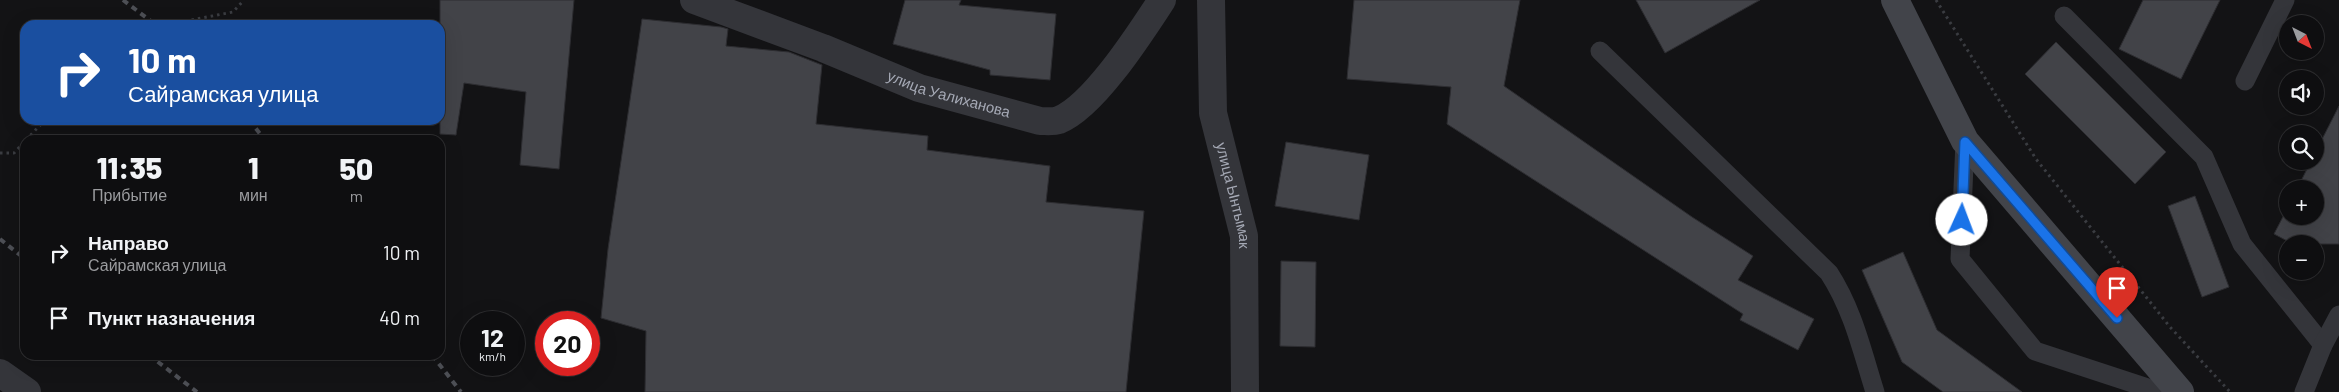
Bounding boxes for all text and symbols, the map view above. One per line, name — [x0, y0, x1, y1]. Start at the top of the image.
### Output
north arrow — [2279, 15, 2324, 60]
map controls — [2279, 15, 2324, 280]
text: 10 m — [128, 38, 197, 80]
icon: right — [45, 40, 110, 105]
street label: улица Уалиханова — [885, 66, 1013, 121]
button: sound — [2279, 70, 2324, 115]
text: Сайрамская улица — [128, 80, 318, 106]
button: search — [2279, 125, 2324, 170]
street label: улица Ынтымак — [1213, 140, 1254, 249]
text: 11:35 — [97, 149, 162, 185]
text: 1 — [248, 149, 259, 185]
text: 50 — [340, 150, 373, 186]
button: + — [2279, 180, 2324, 225]
text: Прибытие — [92, 185, 167, 204]
text: мин — [239, 185, 268, 204]
text: m — [350, 186, 363, 205]
position arrow — [1935, 193, 1987, 245]
text: Направо — [88, 231, 169, 254]
button: − — [2279, 235, 2324, 280]
icon: right — [45, 239, 73, 267]
text: 10 m — [383, 241, 420, 264]
text: Сайрамская улица — [88, 255, 226, 274]
pin — [2096, 267, 2138, 318]
icon: arrive — [2103, 274, 2131, 302]
icon: arrive — [45, 304, 73, 332]
text: Пункт назначения — [88, 306, 255, 329]
text: 40 m — [379, 306, 420, 329]
speed limit sign: 20 — [535, 311, 600, 376]
text: 12 — [481, 322, 504, 352]
text: km/h — [479, 349, 506, 363]

